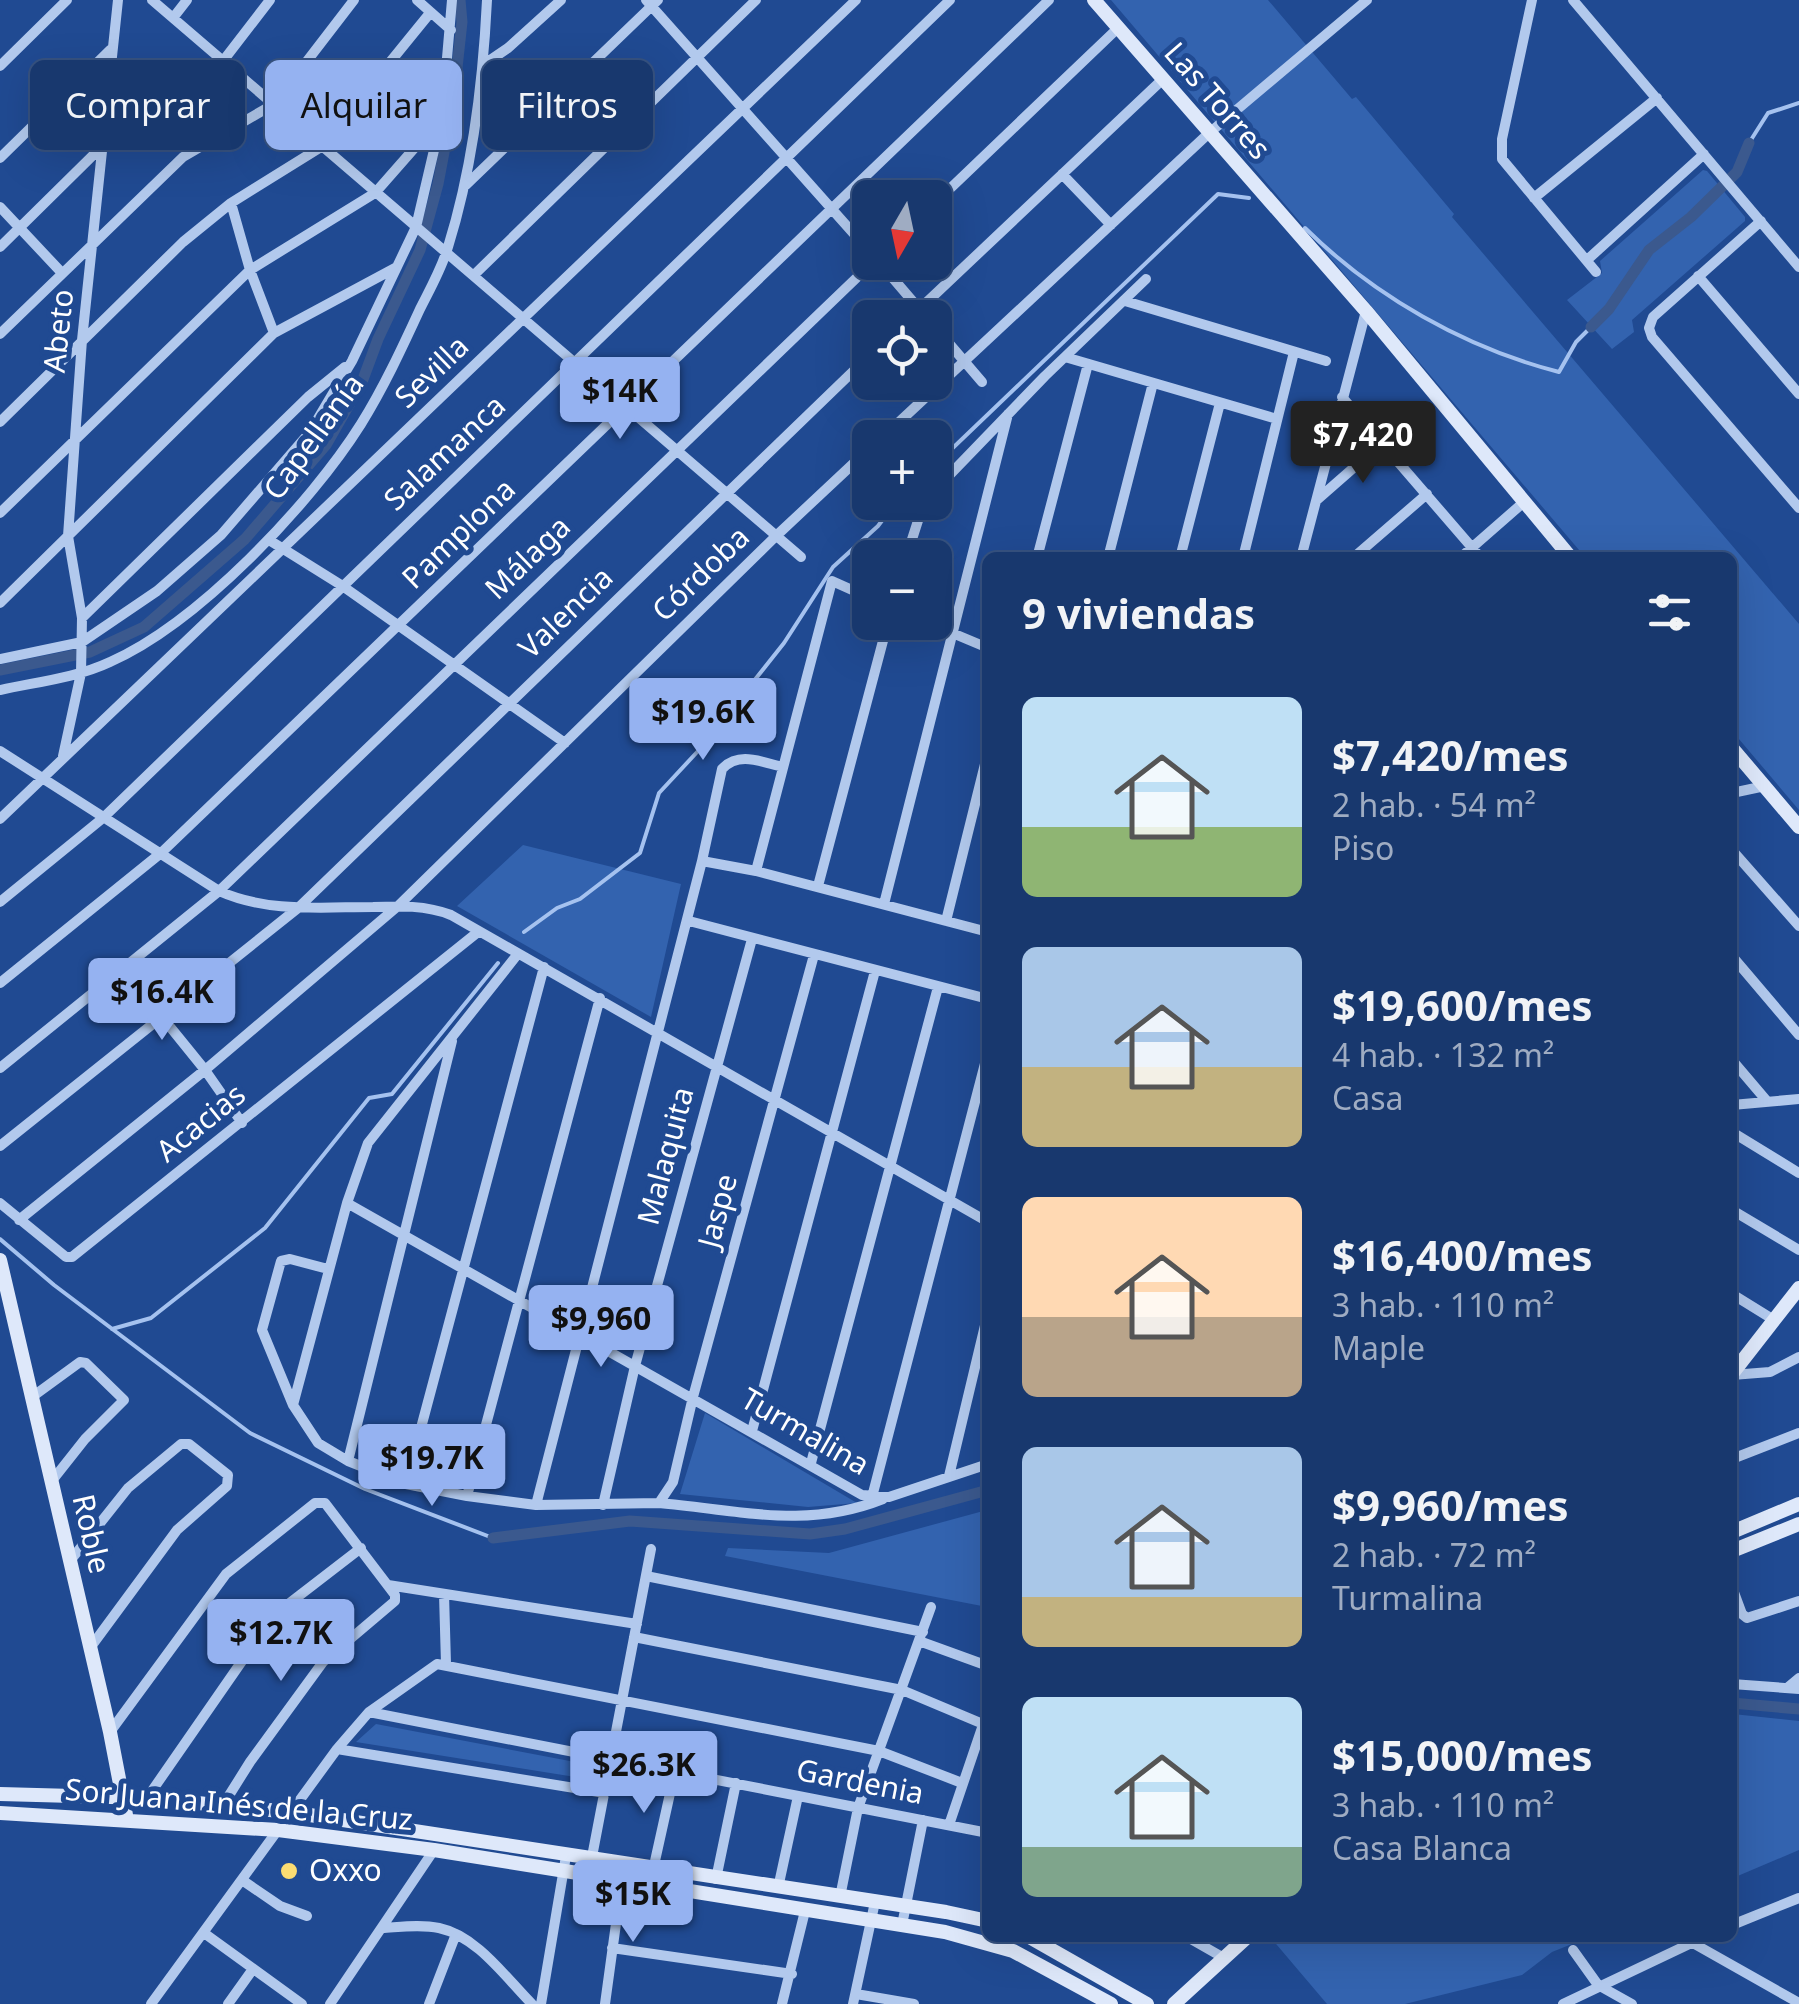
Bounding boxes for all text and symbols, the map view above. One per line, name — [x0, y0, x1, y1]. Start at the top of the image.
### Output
street label: Las Torres — [1156, 33, 1280, 167]
chip: Comprar — [30, 60, 245, 150]
chip: Alquilar — [265, 60, 462, 150]
chip: Filtros — [482, 60, 653, 150]
north arrow — [852, 180, 952, 280]
map controls — [852, 180, 952, 640]
street label: Abeto — [33, 287, 82, 375]
button: locate — [852, 300, 952, 400]
street label: Sevilla — [385, 326, 477, 416]
pin: $14K — [561, 357, 679, 442]
street label: Capellanía — [253, 365, 372, 507]
text: $14K — [582, 368, 658, 411]
street label: Salamanca — [374, 385, 514, 519]
pin: $7,420 — [1282, 401, 1444, 486]
text: $7,420 — [1313, 412, 1413, 455]
button: + — [852, 420, 952, 520]
street label: Pamplona — [392, 469, 524, 597]
street label: Málaga — [475, 506, 579, 608]
street label: Córdoba — [642, 516, 758, 630]
button: − — [852, 540, 952, 640]
street label: Valencia — [509, 557, 621, 667]
text: 9 viviendas — [1022, 584, 1255, 641]
icon: filters — [1642, 585, 1697, 640]
pin: $19.6K — [622, 678, 784, 763]
text: $19.6K — [651, 689, 755, 732]
text: $7,420/mes — [1332, 726, 1569, 783]
icon: home — [1102, 737, 1222, 857]
text: 2 hab. · 54 m² — [1332, 783, 1536, 826]
text: Piso — [1332, 826, 1394, 869]
pin: $16.4K — [81, 958, 243, 1043]
text: $16.4K — [110, 969, 214, 1012]
text: $19,600/mes — [1332, 976, 1593, 1033]
icon: home — [1102, 987, 1222, 1107]
text: 4 hab. · 132 m² — [1332, 1033, 1554, 1076]
street label: Acacias — [147, 1073, 253, 1170]
text: Casa — [1332, 1076, 1403, 1119]
street label: Malaquita — [627, 1082, 703, 1229]
street label: Jaspe — [686, 1169, 746, 1255]
text: $16,400/mes — [1332, 1226, 1593, 1283]
icon: home — [1102, 1237, 1222, 1357]
text: 3 hab. · 110 m² — [1332, 1283, 1554, 1326]
pin: $9,960 — [520, 1285, 682, 1370]
text: $9,960 — [551, 1296, 651, 1339]
text: Maple — [1332, 1326, 1425, 1369]
street label: Turmalina — [734, 1377, 877, 1484]
pin: $19.7K — [351, 1424, 513, 1509]
text: $19.7K — [380, 1435, 484, 1478]
text: $9,960/mes — [1332, 1476, 1569, 1533]
icon: home — [1102, 1487, 1222, 1607]
street label: Roble — [63, 1490, 121, 1577]
text: 2 hab. · 72 m² — [1332, 1533, 1536, 1576]
text: Turmalina — [1332, 1576, 1483, 1619]
pin: $12.7K — [200, 1599, 362, 1684]
text: $12.7K — [229, 1610, 333, 1653]
text: $15,000/mes — [1332, 1726, 1593, 1783]
pin: $26.3K — [563, 1731, 725, 1816]
icon: home — [1102, 1737, 1222, 1857]
text: $26.3K — [592, 1742, 696, 1785]
street label: Gardenia — [793, 1748, 927, 1813]
street label: Sor Juana Inés de la Cruz — [64, 1768, 415, 1839]
text: 3 hab. · 110 m² — [1332, 1783, 1554, 1826]
text: Casa Blanca — [1332, 1826, 1512, 1869]
place label: Oxxo — [309, 1849, 382, 1890]
marker: Oxxo — [278, 1860, 300, 1882]
pin: $15K — [574, 1860, 692, 1945]
text: $15K — [595, 1871, 671, 1914]

